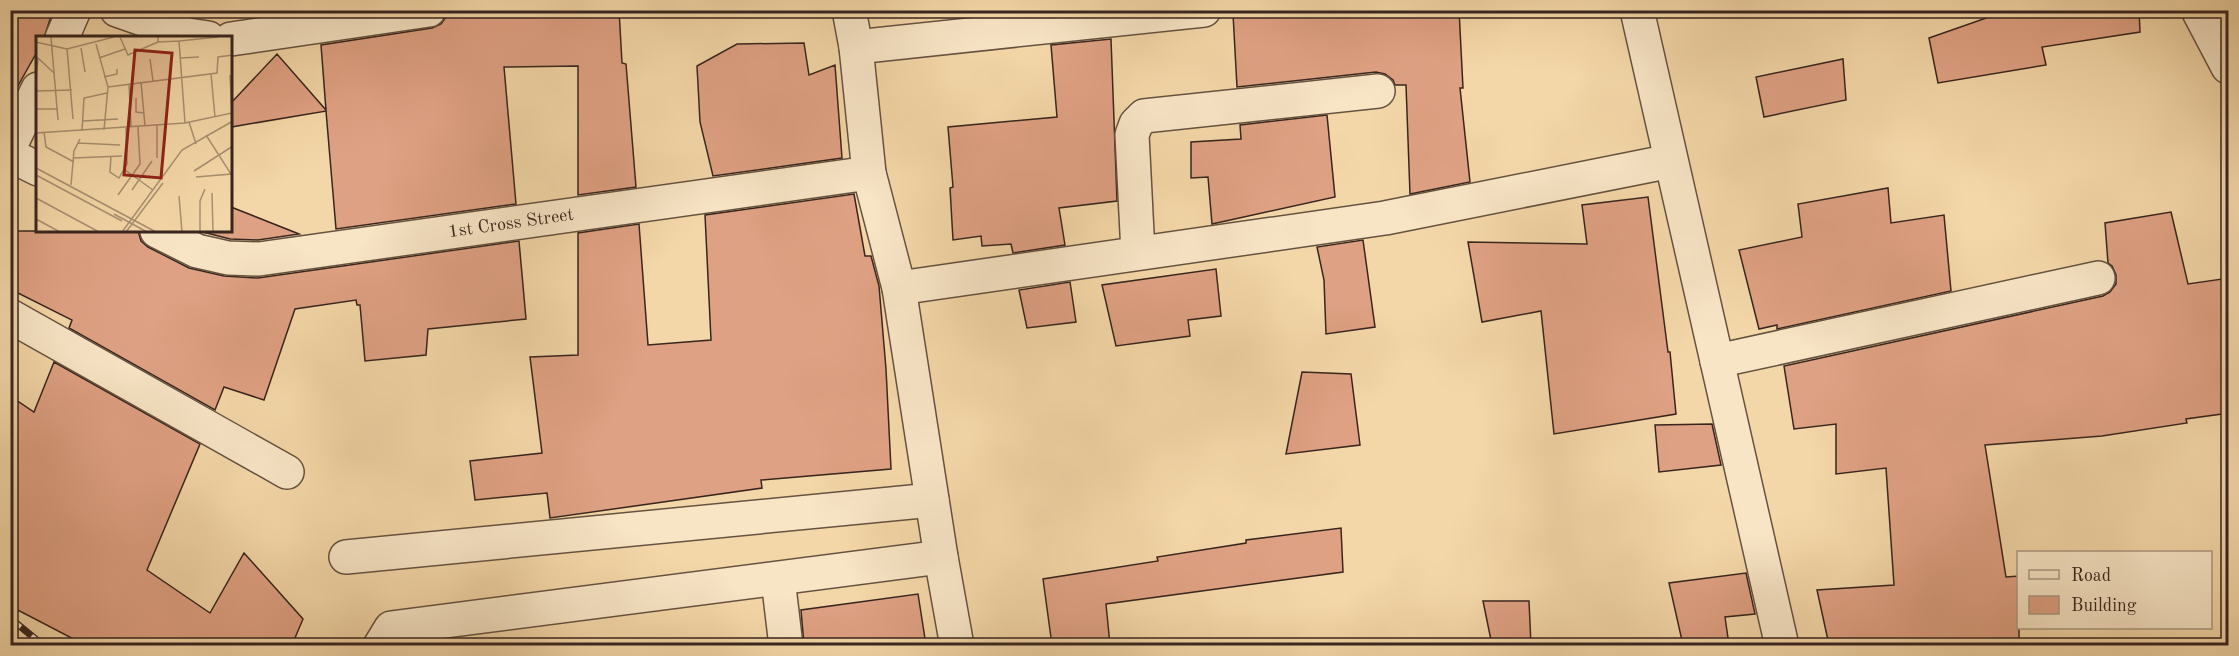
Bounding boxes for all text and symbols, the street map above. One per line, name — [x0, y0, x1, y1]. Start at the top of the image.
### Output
inset map — [36, 36, 232, 232]
street label: 1st Cross Street — [447, 206, 575, 241]
legend — [2017, 551, 2212, 629]
text: Road — [2071, 567, 2111, 585]
text: Building — [2071, 597, 2137, 615]

